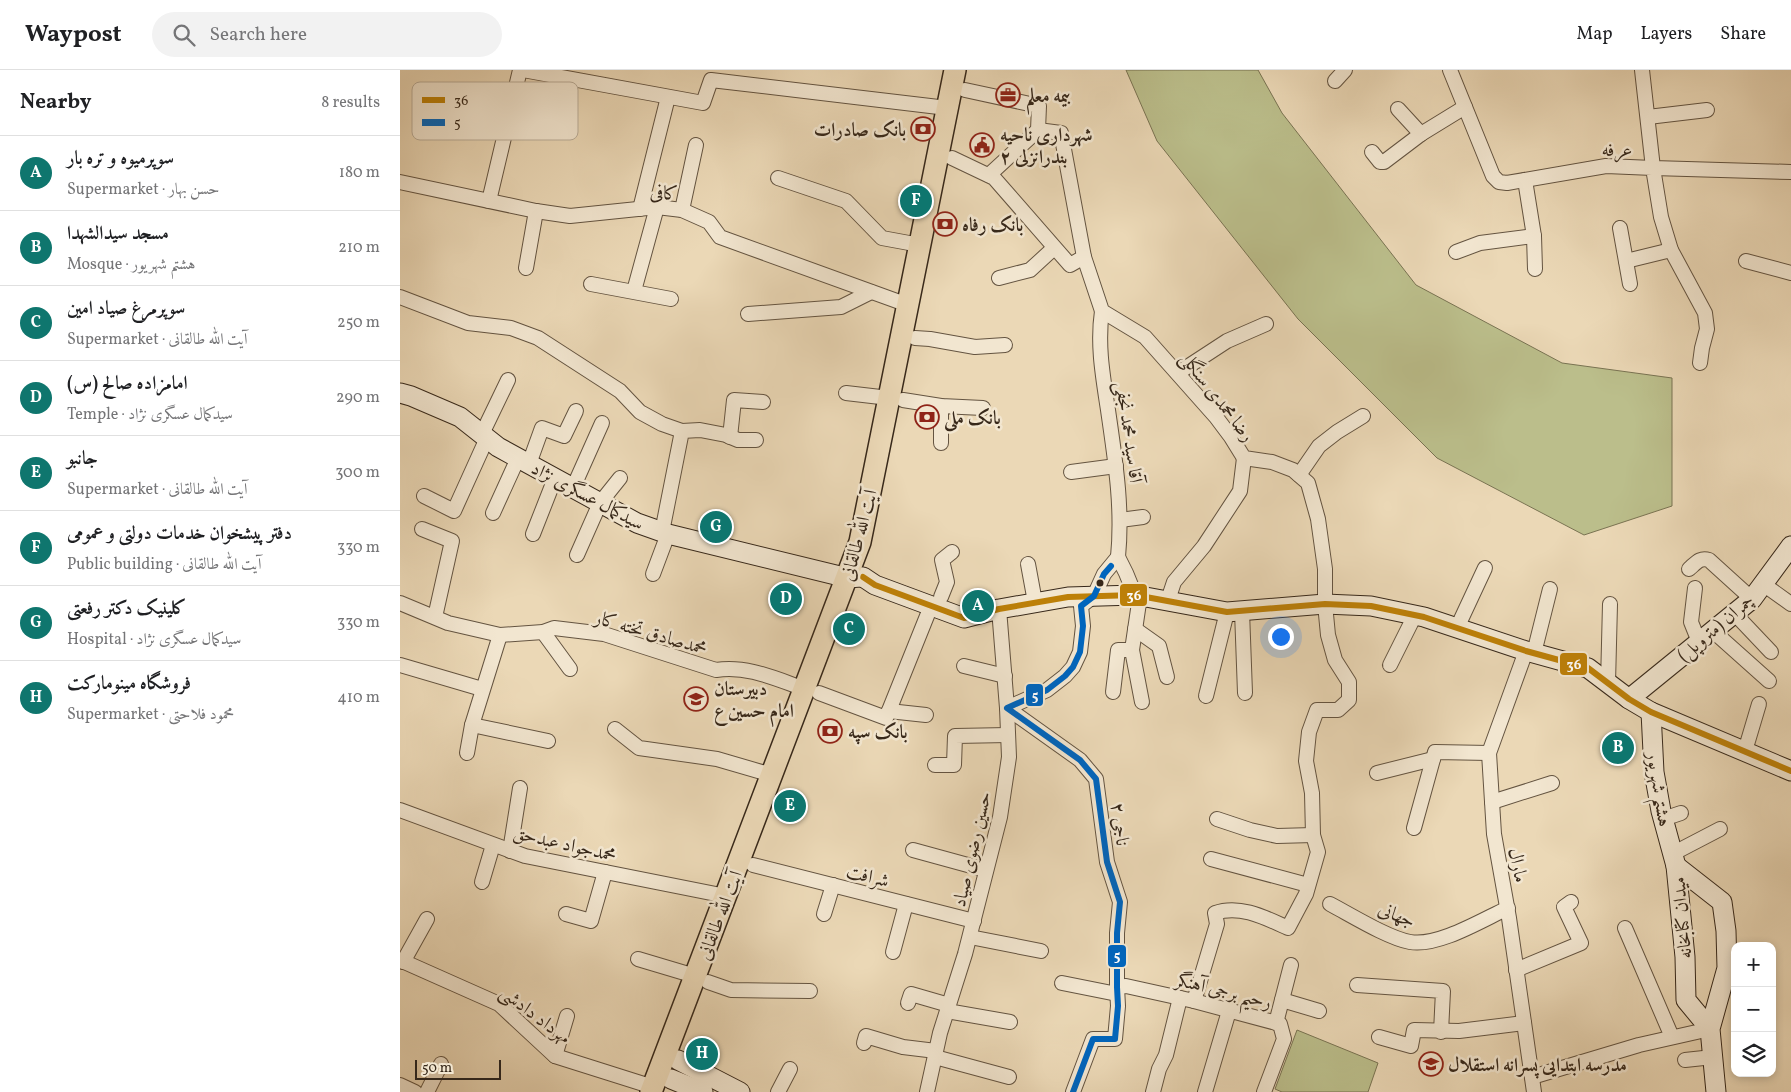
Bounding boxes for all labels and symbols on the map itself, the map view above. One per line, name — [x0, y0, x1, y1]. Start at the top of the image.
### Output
legend — [412, 82, 578, 140]
office icon: بیمه معلم — [995, 82, 1021, 108]
place label: بیمه معلم — [1026, 84, 1071, 115]
text: 36 — [454, 92, 468, 111]
text: 5 — [454, 114, 461, 133]
bank icon: بانک صادرات — [910, 116, 936, 142]
place label: بانک صادرات — [814, 118, 906, 144]
place label: شهرداری ناحیه ۲ بندرانزلی — [1000, 123, 1093, 171]
public building icon: شهرداری ناحیه ۲ بندرانزلی — [969, 132, 995, 158]
street label: عرفه — [1602, 138, 1632, 164]
street label: کافی — [649, 180, 679, 208]
pin: F — [900, 182, 932, 220]
bank icon: بانک رفاه — [932, 211, 958, 237]
place label: بانک رفاه — [962, 213, 1024, 239]
street label: رضا محمدی سنگلی — [1173, 346, 1261, 448]
street label: آقا سید محمد نجفی — [1108, 380, 1148, 486]
bank icon: بانک ملی — [914, 404, 940, 430]
place label: بانک ملی — [943, 406, 1001, 433]
street label: سیدکمال عسگری نژاد — [526, 456, 648, 538]
street label: آیت الله طالقانی — [832, 484, 885, 584]
pin: G — [700, 508, 732, 546]
unlabelled marker — [1095, 578, 1105, 588]
pin: D — [770, 580, 802, 618]
line badge: 36 — [1119, 583, 1148, 607]
pin: A — [962, 587, 994, 625]
text: 36 — [1127, 587, 1142, 606]
street label: چمران (متروپل) — [1672, 589, 1760, 668]
street label: محمدصادق تخته کار — [589, 605, 710, 662]
pin: C — [833, 610, 865, 648]
your location — [1268, 624, 1294, 650]
line badge: 36 — [1559, 652, 1588, 676]
text: 36 — [1567, 656, 1582, 675]
place label: دبیرستان امام حسین ع — [714, 677, 794, 728]
line badge: 5 — [1025, 683, 1044, 707]
school or university icon: دبیرستان امام حسین ع — [683, 686, 709, 712]
text: 5 — [1032, 687, 1039, 706]
bank icon: بانک سپه — [817, 718, 843, 744]
place label: بانک سپه — [848, 720, 908, 746]
pin: B — [1602, 729, 1634, 767]
street label: هشتم شهریور — [1634, 748, 1677, 830]
pin: E — [774, 787, 806, 825]
street label: حسین رضوی صیاد — [947, 789, 999, 910]
street label: ناجی ۲ — [1103, 801, 1135, 847]
street label: محمدجواد عبدحق — [511, 820, 619, 869]
street label: مارال — [1501, 846, 1533, 885]
street label: شرافت — [843, 859, 892, 895]
street label: آیت الله طالقانی — [689, 864, 751, 964]
street label: میدان کتابخانه — [1666, 876, 1700, 960]
street label: جهانی — [1374, 897, 1419, 935]
line badge: 5 — [1107, 944, 1127, 968]
text: 5 — [1114, 947, 1121, 966]
street label: رحیم برجی آهنگر — [1170, 967, 1274, 1021]
street label: مهرداد دادشی — [494, 980, 576, 1051]
pin: H — [686, 1035, 718, 1073]
school or university icon: مدرسه ابتدایی پسرانه استقلال — [1418, 1051, 1444, 1077]
place label: مدرسه ابتدایی پسرانه استقلال — [1448, 1053, 1627, 1079]
scale bar — [415, 1057, 501, 1080]

